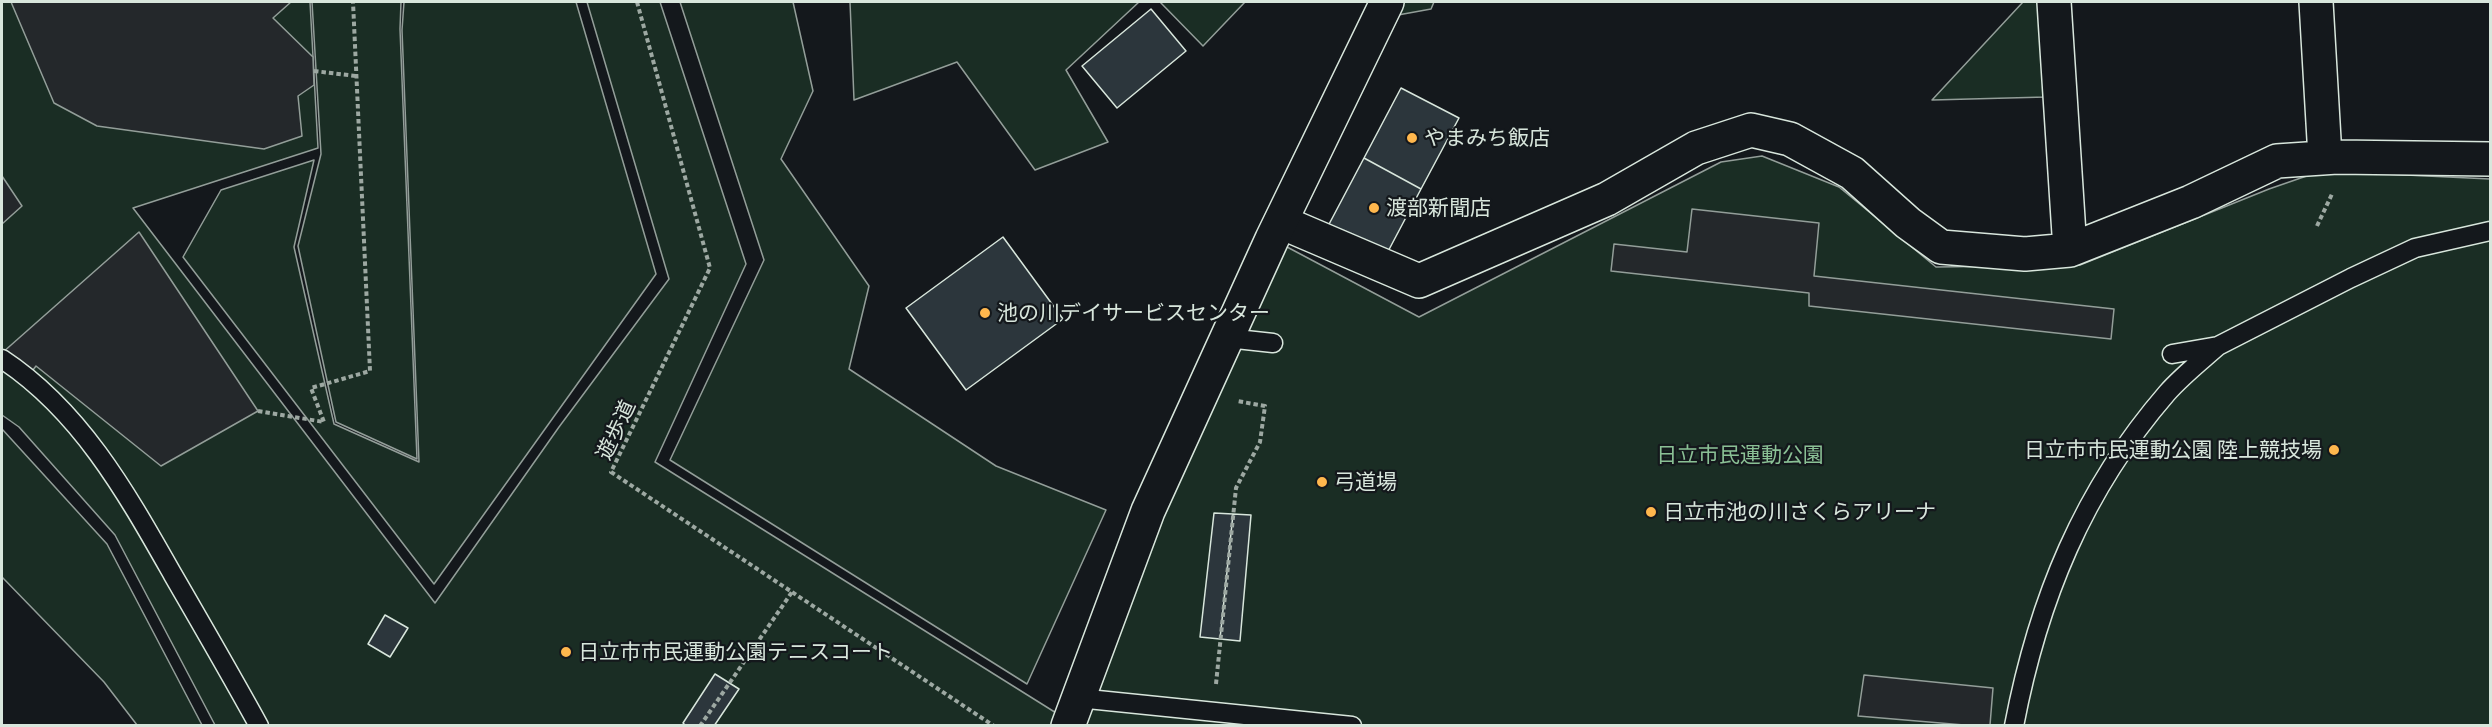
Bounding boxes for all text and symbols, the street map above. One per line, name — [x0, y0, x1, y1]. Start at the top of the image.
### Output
place label: やまみち飯店 — [1424, 125, 1550, 151]
marker: やまみち飯店 — [1405, 131, 1419, 145]
place label: 渡部新聞店 — [1386, 195, 1491, 221]
marker: 渡部新聞店 — [1367, 201, 1381, 215]
place label: 池の川デイサービスセンター — [997, 300, 1270, 326]
marker: 池の川デイサービスセンター — [978, 306, 992, 320]
street label: 遊歩道 — [591, 396, 641, 464]
place label: 日立市市民運動公園 陸上競技場 — [2024, 437, 2322, 463]
park label: 日立市民運動公園 — [1656, 442, 1824, 468]
marker: 日立市市民運動公園 陸上競技場 — [2327, 443, 2341, 457]
place label: 弓道場 — [1334, 469, 1397, 495]
marker: 弓道場 — [1315, 475, 1329, 489]
place label: 日立市池の川さくらアリーナ — [1663, 499, 1936, 525]
marker: 日立市池の川さくらアリーナ — [1644, 505, 1658, 519]
place label: 日立市市民運動公園テニスコート — [578, 639, 893, 665]
marker: 日立市市民運動公園テニスコート — [559, 645, 573, 659]

